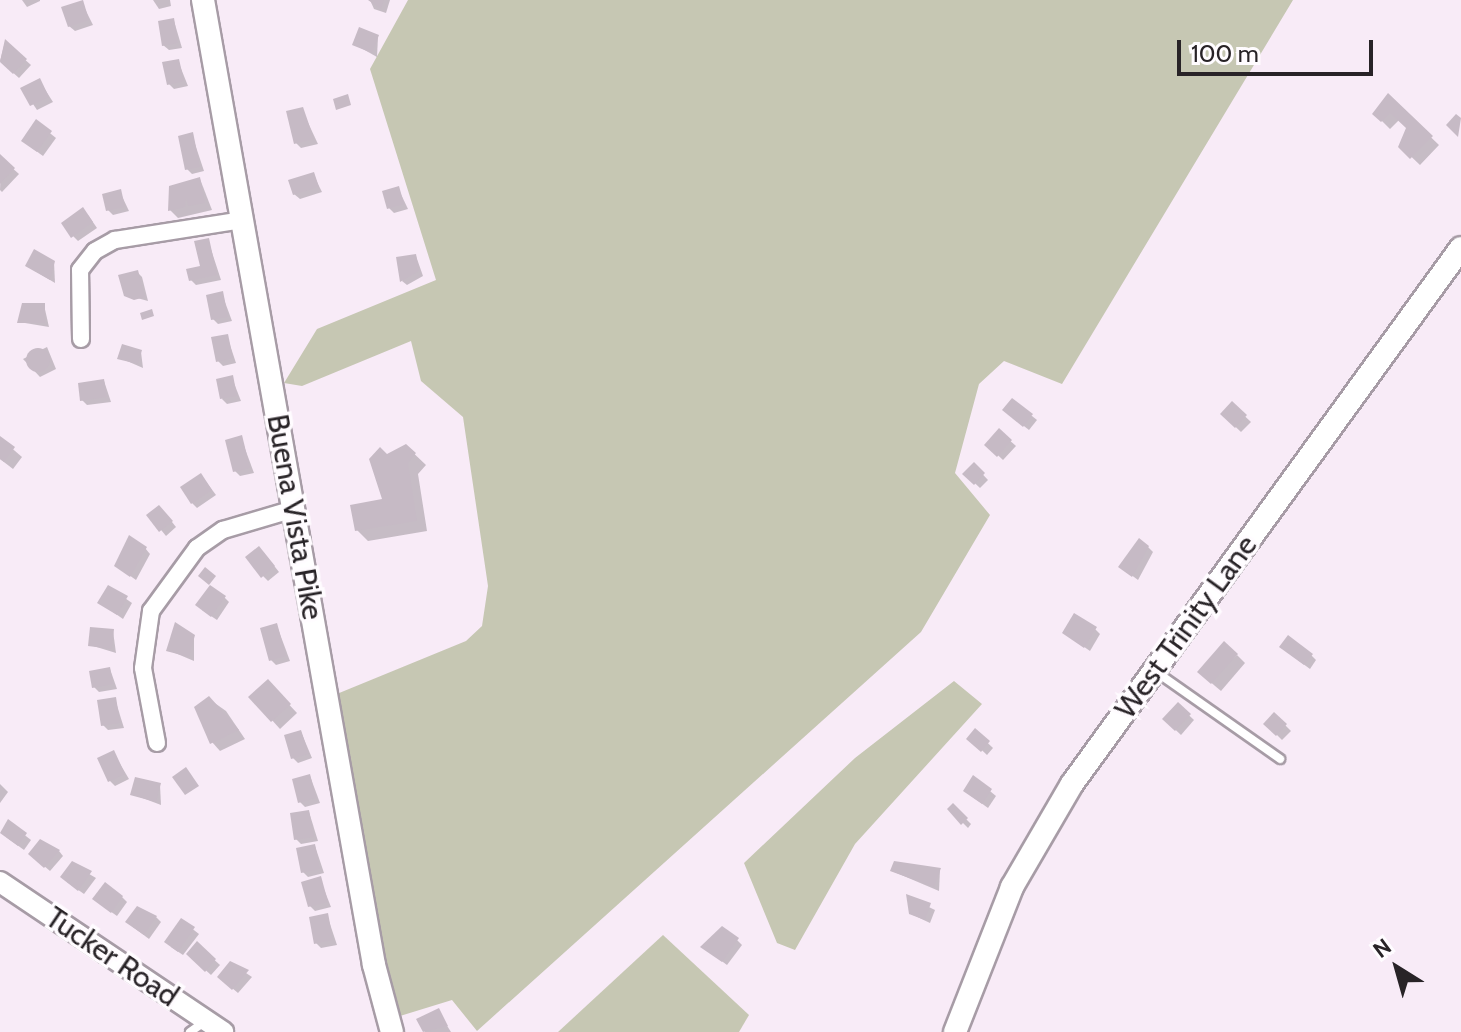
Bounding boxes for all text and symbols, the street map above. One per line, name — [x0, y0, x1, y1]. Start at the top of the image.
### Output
scale bar — [1181, 24, 1377, 74]
text: 100 m — [1191, 39, 1259, 68]
street label: Buena Vista Pike — [259, 412, 331, 622]
street label: West Trinity Lane — [1107, 528, 1265, 726]
street label: Tucker Road — [39, 900, 185, 1014]
north arrow — [1357, 928, 1437, 1008]
text: N — [1368, 933, 1397, 964]

